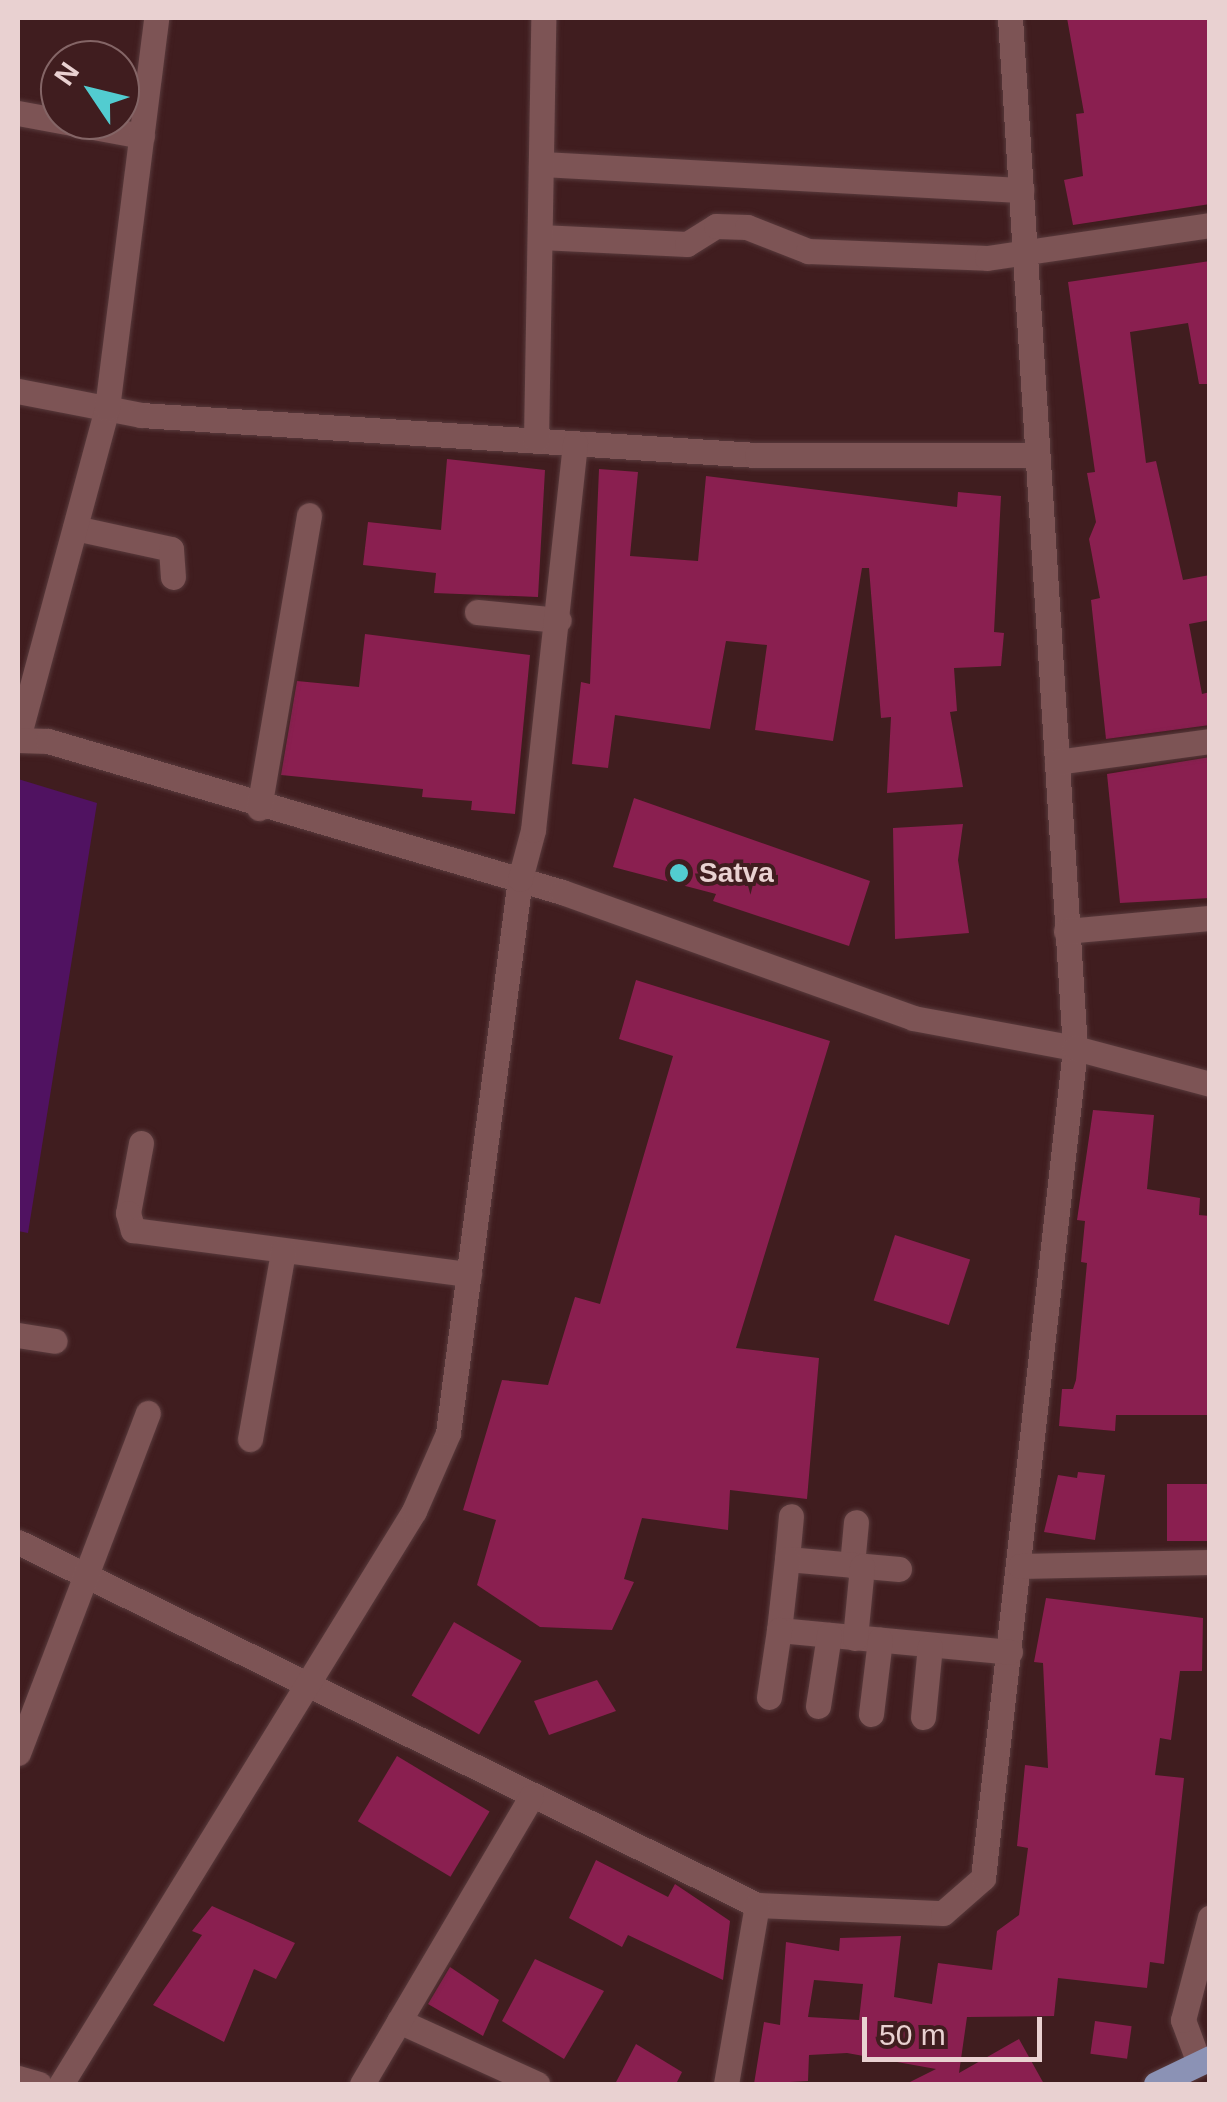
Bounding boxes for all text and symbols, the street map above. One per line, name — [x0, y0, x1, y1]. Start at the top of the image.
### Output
north arrow — [40, 40, 140, 140]
text: N — [48, 56, 85, 91]
place label: Satva — [699, 856, 774, 890]
marker: Satva — [668, 862, 690, 884]
scale bar — [867, 1997, 1047, 2059]
text: 50 m — [879, 2018, 946, 2051]

